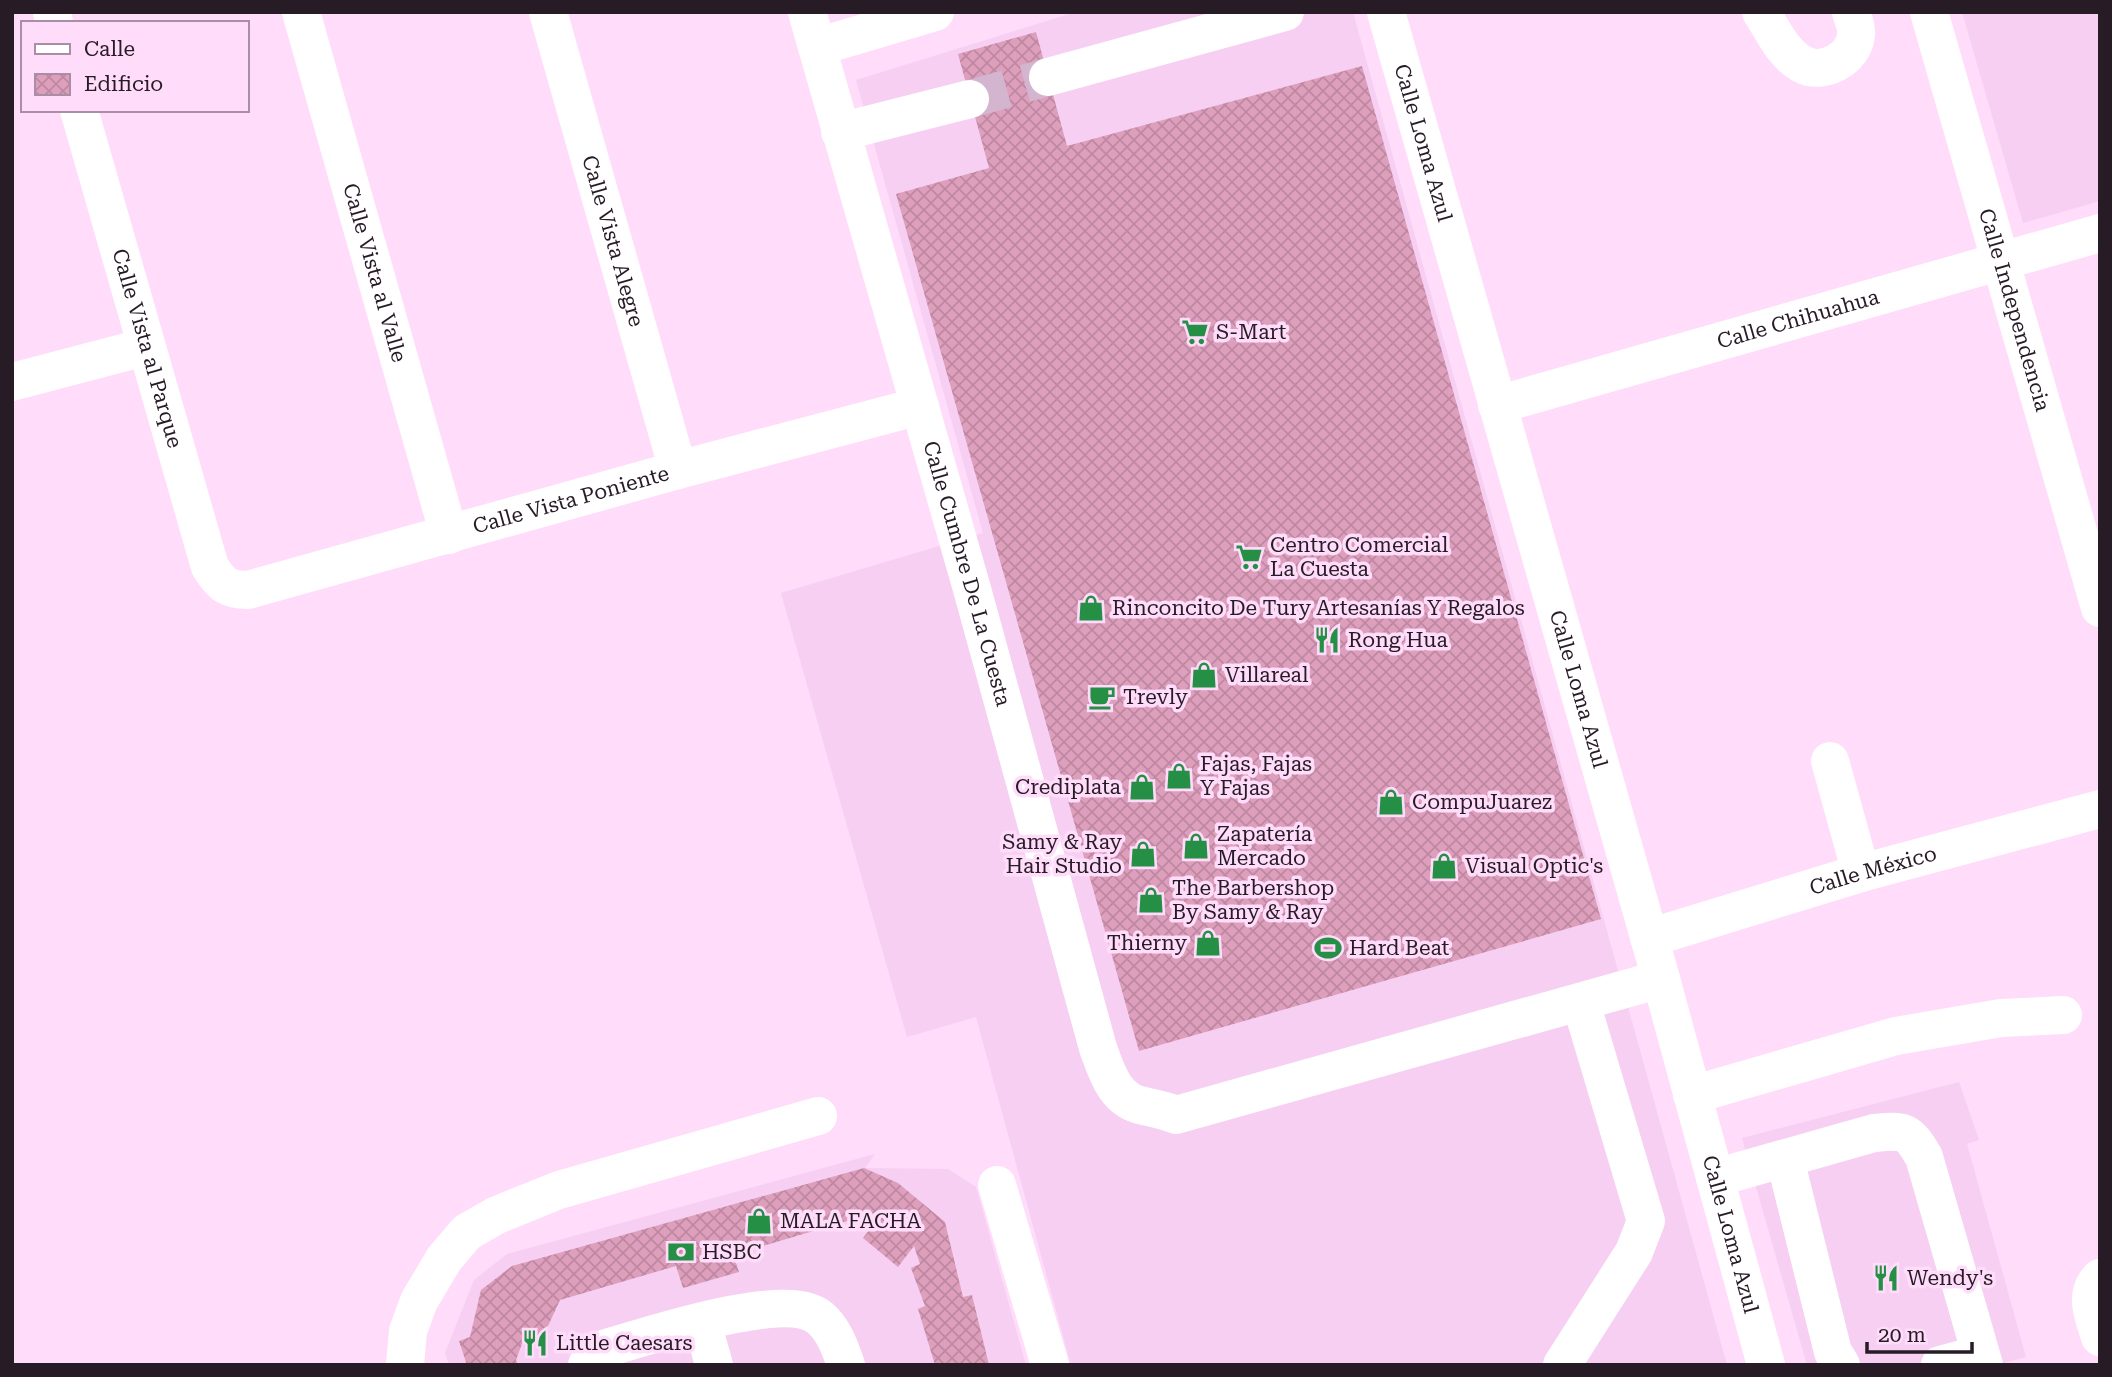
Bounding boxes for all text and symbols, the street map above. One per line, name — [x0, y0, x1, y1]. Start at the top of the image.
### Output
legend — [21, 21, 248, 112]
text: Calle — [84, 37, 135, 61]
street label: Calle Loma Azul — [1389, 61, 1457, 225]
text: Edificio — [84, 72, 163, 96]
street label: Calle Vista Alegre — [577, 153, 649, 329]
street label: Calle Vista al Valle — [338, 181, 411, 365]
street label: Calle Independencia — [1974, 206, 2055, 415]
street label: Calle Vista al Parque — [107, 246, 187, 451]
street label: Calle Chihuahua — [1714, 284, 1882, 354]
supermarket icon: S-Mart — [1180, 317, 1210, 347]
place label: S-Mart — [1216, 320, 1286, 344]
street label: Calle Cumbre De La Cuesta — [918, 438, 1016, 709]
street label: Calle Vista Poniente — [470, 461, 672, 539]
place label: Centro Comercial La Cuesta — [1270, 533, 1449, 581]
supermarket icon: Centro Comercial La Cuesta — [1234, 542, 1264, 572]
shop icon: Rinconcito De Tury Artesanías Y Regalos — [1076, 593, 1106, 623]
place label: Rinconcito De Tury Artesanías Y Regalos — [1112, 596, 1525, 620]
street label: Calle Loma Azul — [1545, 608, 1612, 771]
restaurant icon: Rong Hua — [1312, 625, 1342, 655]
place label: Rong Hua — [1348, 628, 1448, 652]
shop icon: Villareal — [1189, 660, 1219, 690]
place label: Villareal — [1225, 663, 1309, 687]
cafe icon: Trevly — [1087, 682, 1117, 712]
place label: Trevly — [1123, 685, 1188, 709]
place label: Fajas, Fajas Y Fajas — [1200, 752, 1312, 800]
shop icon: Fajas, Fajas Y Fajas — [1164, 761, 1194, 791]
shop icon: Crediplata — [1127, 772, 1157, 802]
place label: Crediplata — [1015, 775, 1122, 799]
shop icon: CompuJuarez — [1376, 787, 1406, 817]
place label: CompuJuarez — [1412, 790, 1552, 814]
place label: Zapatería Mercado — [1217, 822, 1313, 870]
place label: Samy & Ray Hair Studio — [1002, 830, 1123, 878]
shop icon: Zapatería Mercado — [1181, 831, 1211, 861]
shop icon: Samy & Ray Hair Studio — [1128, 839, 1158, 869]
street label: Calle México — [1807, 841, 1939, 900]
shop icon: Visual Optic's — [1429, 851, 1459, 881]
place label: Visual Optic's — [1465, 854, 1603, 878]
place label: The Barbershop By Samy & Ray — [1172, 876, 1334, 924]
shop icon: The Barbershop By Samy & Ray — [1136, 885, 1166, 915]
shop icon: Thierny — [1193, 928, 1223, 958]
place label: Thierny — [1107, 931, 1188, 955]
sports icon: Hard Beat — [1313, 933, 1343, 963]
place label: Hard Beat — [1349, 936, 1450, 960]
street label: Calle Loma Azul — [1698, 1153, 1764, 1316]
shop icon: MALA FACHA — [744, 1206, 774, 1236]
place label: MALA FACHA — [780, 1209, 921, 1233]
bank icon: HSBC — [666, 1237, 696, 1267]
place label: HSBC — [702, 1240, 762, 1264]
restaurant icon: Wendy's — [1871, 1263, 1901, 1293]
place label: Wendy's — [1907, 1266, 1993, 1290]
scale bar — [1867, 1310, 1972, 1354]
text: 20 m — [1878, 1323, 1926, 1347]
restaurant icon: Little Caesars — [520, 1328, 550, 1358]
place label: Little Caesars — [556, 1331, 693, 1355]

